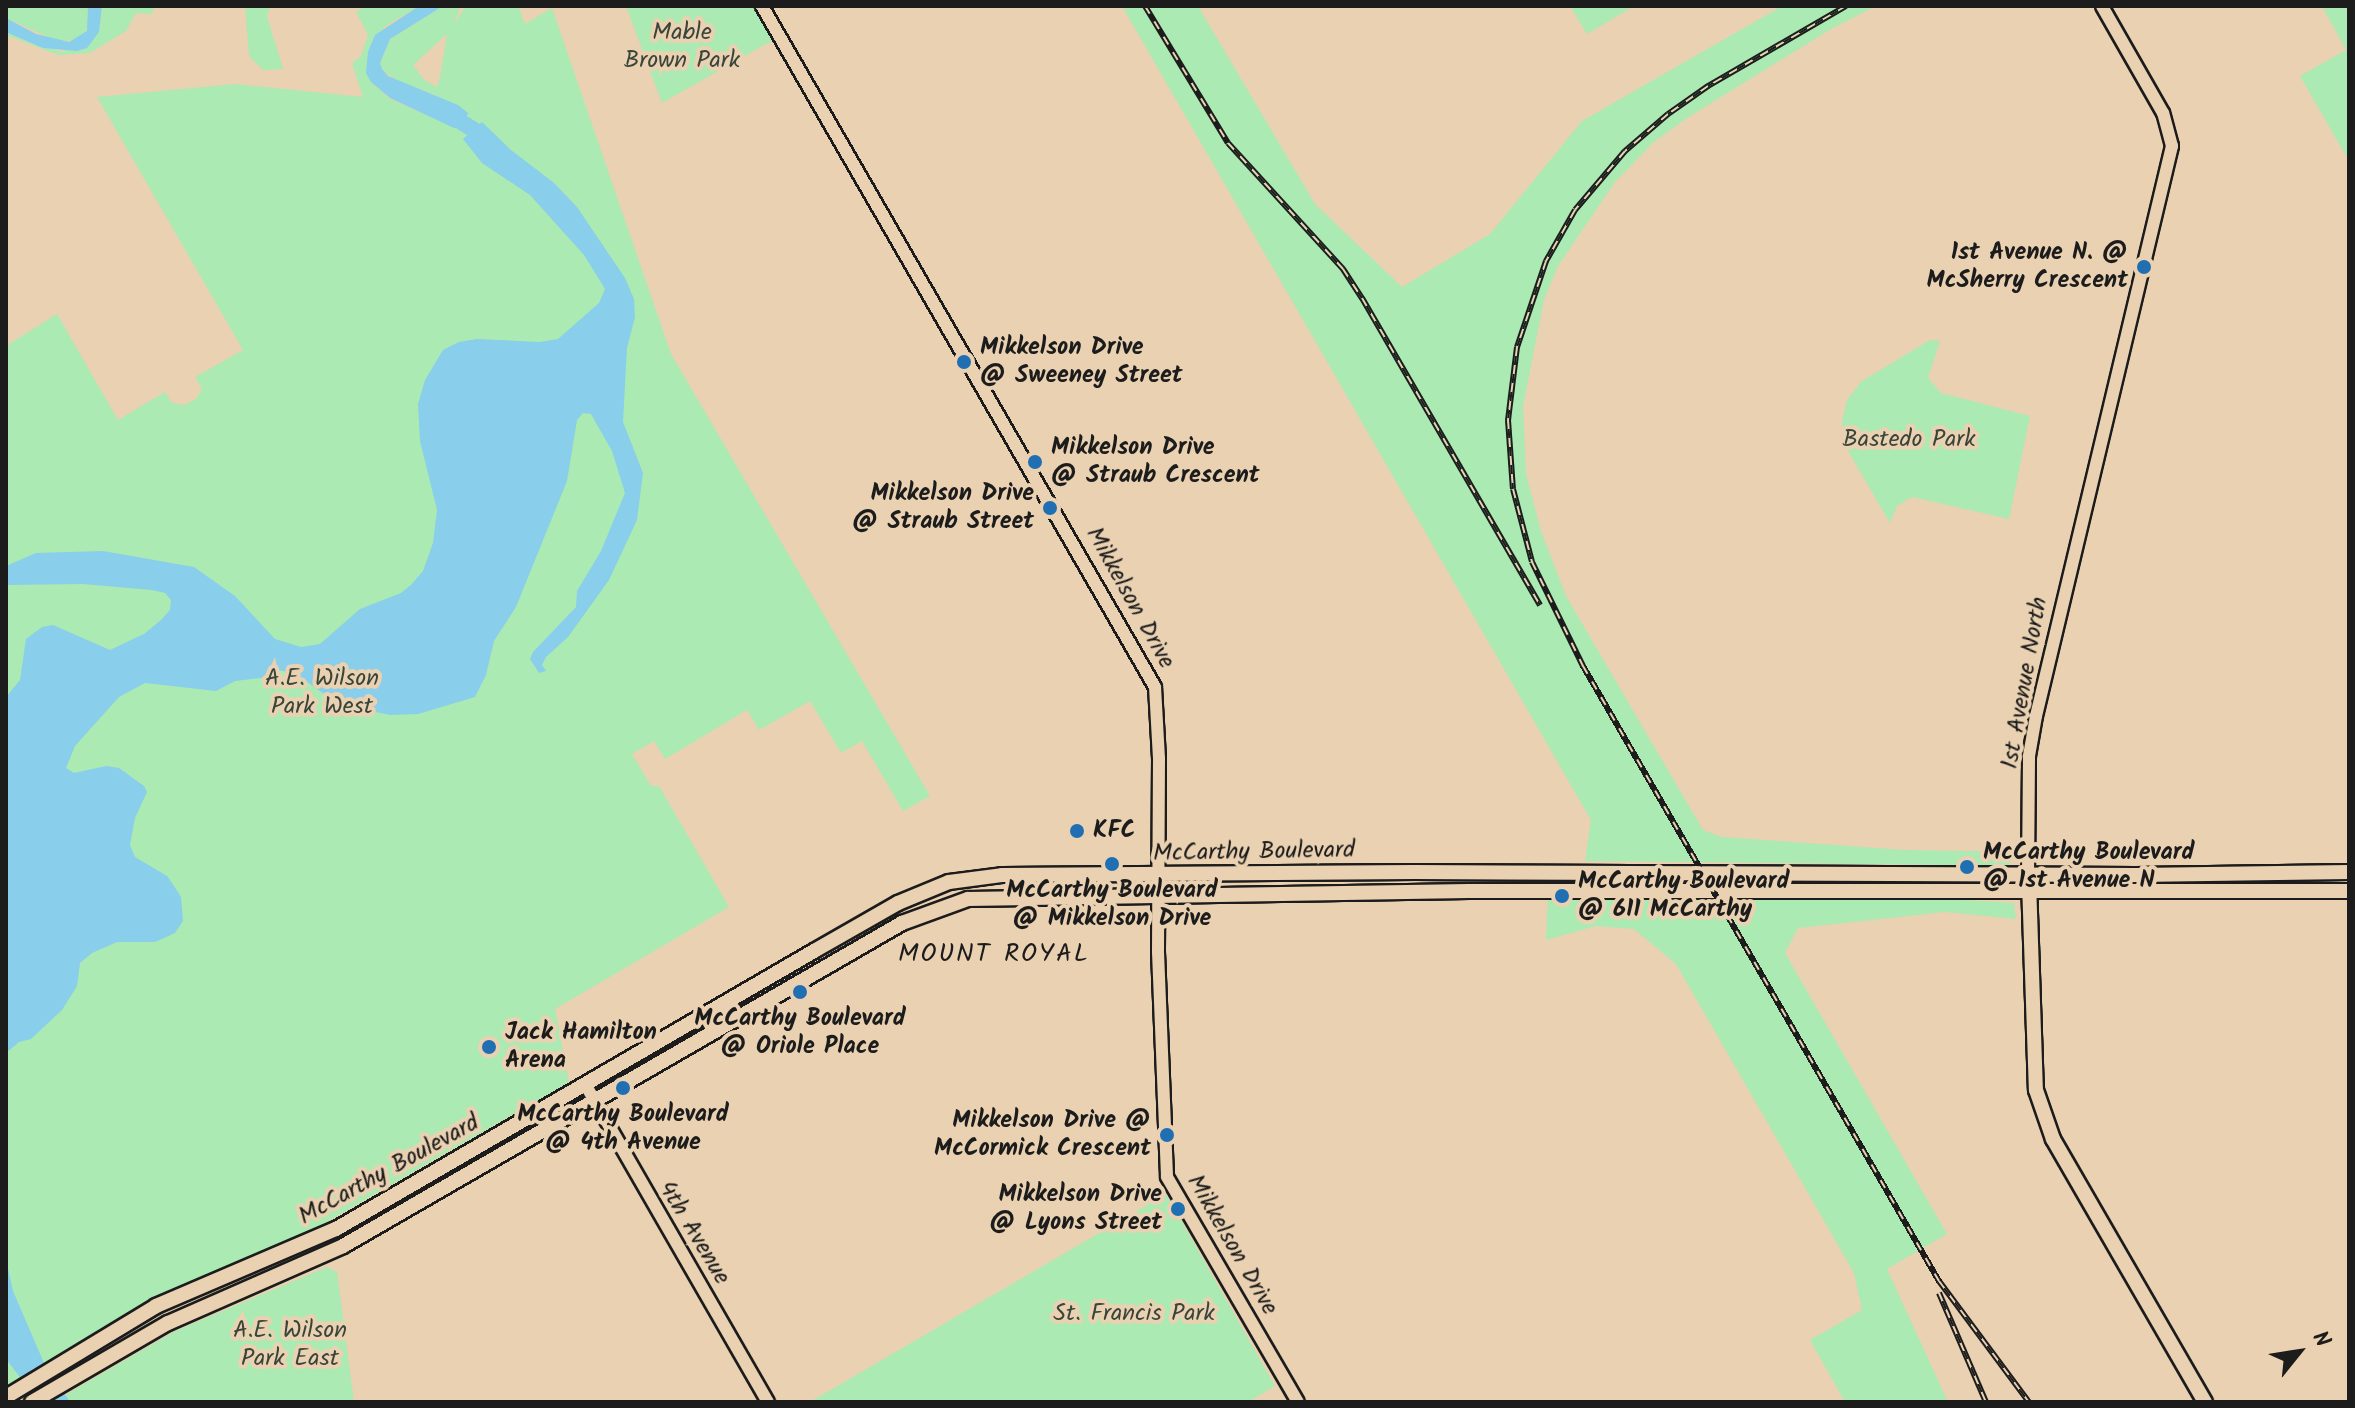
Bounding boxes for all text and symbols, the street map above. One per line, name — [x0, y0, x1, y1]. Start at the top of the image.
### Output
park label: Mable Brown Park — [624, 19, 740, 75]
place label: 1st Avenue N. @ McSherry Crescent — [1927, 239, 2128, 295]
marker: 1st Avenue N. @ McSherry Crescent — [2135, 258, 2153, 276]
place label: Mikkelson Drive @ Sweeney Street — [980, 334, 1183, 390]
marker: Mikkelson Drive @ Sweeney Street — [955, 353, 973, 371]
park label: Bastedo Park — [1843, 426, 1975, 454]
place label: Mikkelson Drive @ Straub Crescent — [1051, 434, 1260, 490]
marker: Mikkelson Drive @ Straub Crescent — [1026, 453, 1044, 471]
place label: Mikkelson Drive @ Straub Street — [852, 480, 1034, 536]
marker: Mikkelson Drive @ Straub Street — [1041, 499, 1059, 517]
street label: Mikkelson Drive — [1079, 522, 1181, 674]
street label: 1st Avenue North — [1996, 595, 2054, 771]
park label: A.E. Wilson Park West — [265, 665, 379, 721]
place label: KFC — [1093, 817, 1135, 845]
marker: KFC — [1068, 822, 1086, 840]
street label: McCarthy Boulevard — [1153, 836, 1355, 868]
place label: McCarthy Boulevard @ 1st Avenue N — [1983, 839, 2194, 895]
marker: McCarthy Boulevard @ Mikkelson Drive — [1103, 855, 1121, 873]
marker: McCarthy Boulevard @ 1st Avenue N — [1958, 858, 1976, 876]
place label: McCarthy Boulevard @ 611 McCarthy — [1578, 868, 1789, 924]
place label: McCarthy Boulevard @ Mikkelson Drive — [1006, 877, 1218, 933]
marker: McCarthy Boulevard @ 611 McCarthy — [1553, 887, 1571, 905]
district label: MOUNT ROYAL — [898, 939, 1090, 971]
marker: McCarthy Boulevard @ Oriole Place — [791, 983, 809, 1001]
place label: McCarthy Boulevard @ Oriole Place — [694, 1005, 906, 1061]
place label: Jack Hamilton Arena — [505, 1019, 657, 1075]
marker: Jack Hamilton Arena — [480, 1038, 498, 1056]
marker: McCarthy Boulevard @ 4th Avenue — [614, 1079, 632, 1097]
place label: McCarthy Boulevard @ 4th Avenue — [517, 1101, 729, 1157]
place label: Mikkelson Drive @ McCormick Crescent — [934, 1107, 1151, 1163]
street label: McCarthy Boulevard — [294, 1108, 484, 1232]
marker: Mikkelson Drive @ McCormick Crescent — [1158, 1126, 1176, 1144]
street label: Mikkelson Drive — [1180, 1170, 1284, 1320]
street label: 4th Avenue — [652, 1176, 736, 1290]
place label: Mikkelson Drive @ Lyons Street — [990, 1181, 1162, 1237]
marker: Mikkelson Drive @ Lyons Street — [1169, 1200, 1187, 1218]
park label: St. Francis Park — [1053, 1300, 1215, 1328]
north arrow — [2259, 1312, 2339, 1392]
park label: A.E. Wilson Park East — [233, 1317, 347, 1373]
text: N — [2302, 1325, 2339, 1355]

